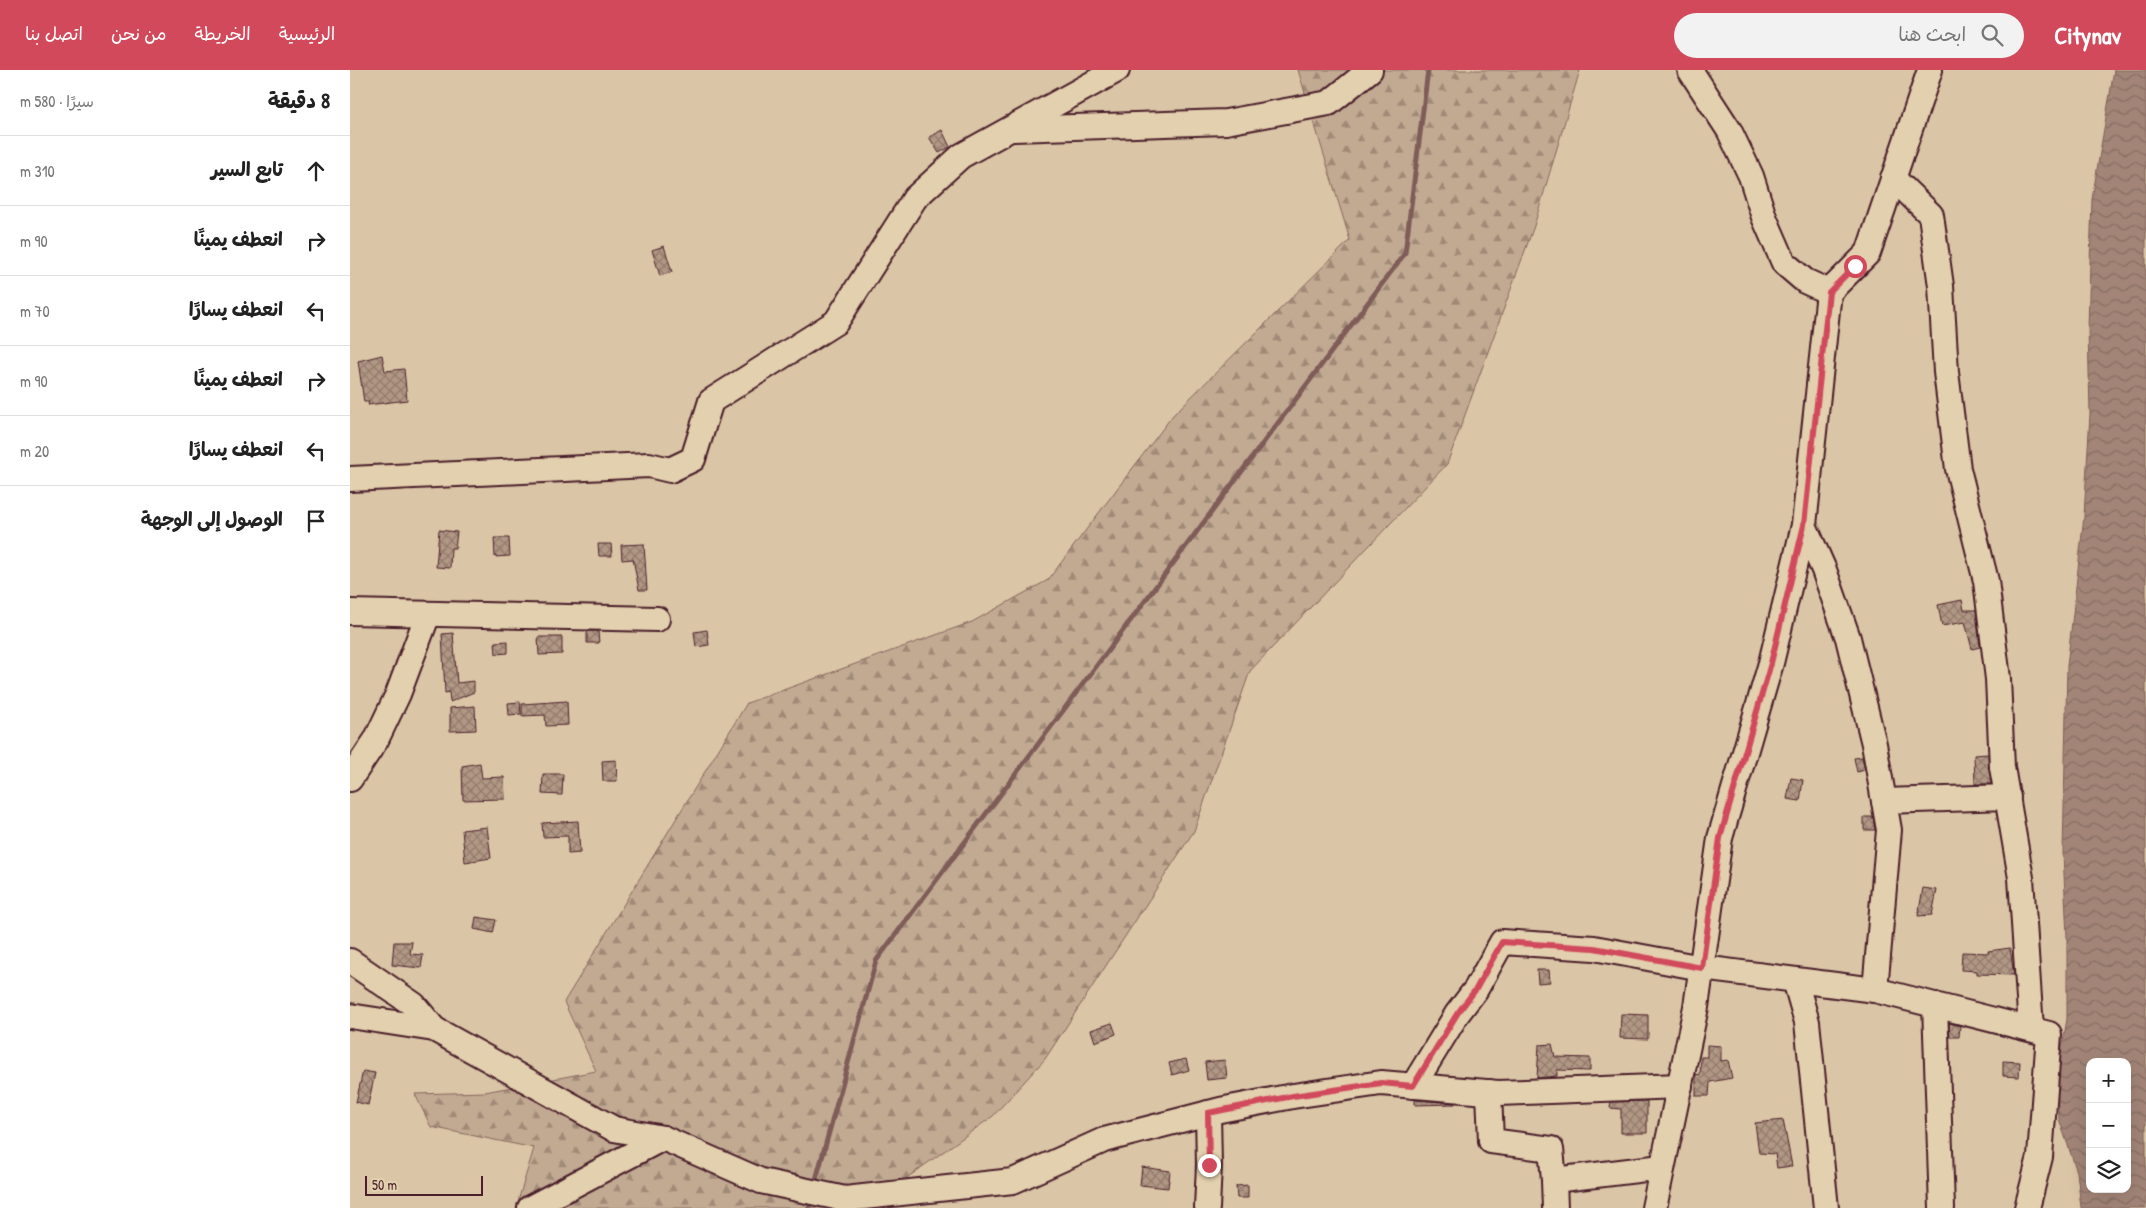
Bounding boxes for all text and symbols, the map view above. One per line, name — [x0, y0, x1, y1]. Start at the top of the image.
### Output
search box — [1674, 13, 2024, 58]
text: Citynav — [2054, 19, 2121, 51]
text: اتصل بنا — [25, 21, 83, 46]
text: من نحن — [111, 21, 167, 46]
text: الخريطة — [195, 21, 251, 46]
text: الرئيسية — [279, 21, 335, 46]
text: ابحث هنا — [1898, 21, 1966, 47]
icon: search — [1978, 21, 2006, 49]
text: 8 دقيقة — [268, 86, 330, 115]
text: سيرًا · 580 m — [20, 90, 94, 112]
text: تابع السير — [211, 156, 283, 182]
icon: ahead — [302, 157, 330, 185]
text: 310 m — [20, 160, 55, 182]
text: انعطف يمينًا — [194, 226, 283, 252]
icon: right — [302, 227, 330, 255]
text: 90 m — [20, 230, 48, 252]
route start — [1844, 255, 1867, 278]
text: انعطف يسارًا — [189, 296, 283, 322]
icon: left — [302, 297, 330, 325]
text: 70 m — [20, 300, 50, 322]
text: انعطف يمينًا — [194, 366, 283, 392]
icon: right — [302, 367, 330, 395]
text: 90 m — [20, 370, 48, 392]
text: انعطف يسارًا — [189, 436, 283, 462]
icon: left — [302, 437, 330, 465]
text: 20 m — [20, 440, 49, 462]
text: الوصول إلى الوجهة — [141, 506, 283, 532]
icon: arrive — [302, 507, 330, 535]
map controls — [2086, 1058, 2131, 1193]
button: + — [2086, 1058, 2131, 1103]
button: − — [2086, 1103, 2131, 1148]
button: layers — [2086, 1148, 2131, 1193]
route end — [1198, 1154, 1221, 1177]
scale bar — [365, 1173, 482, 1196]
text: 50 m — [372, 1175, 397, 1194]

